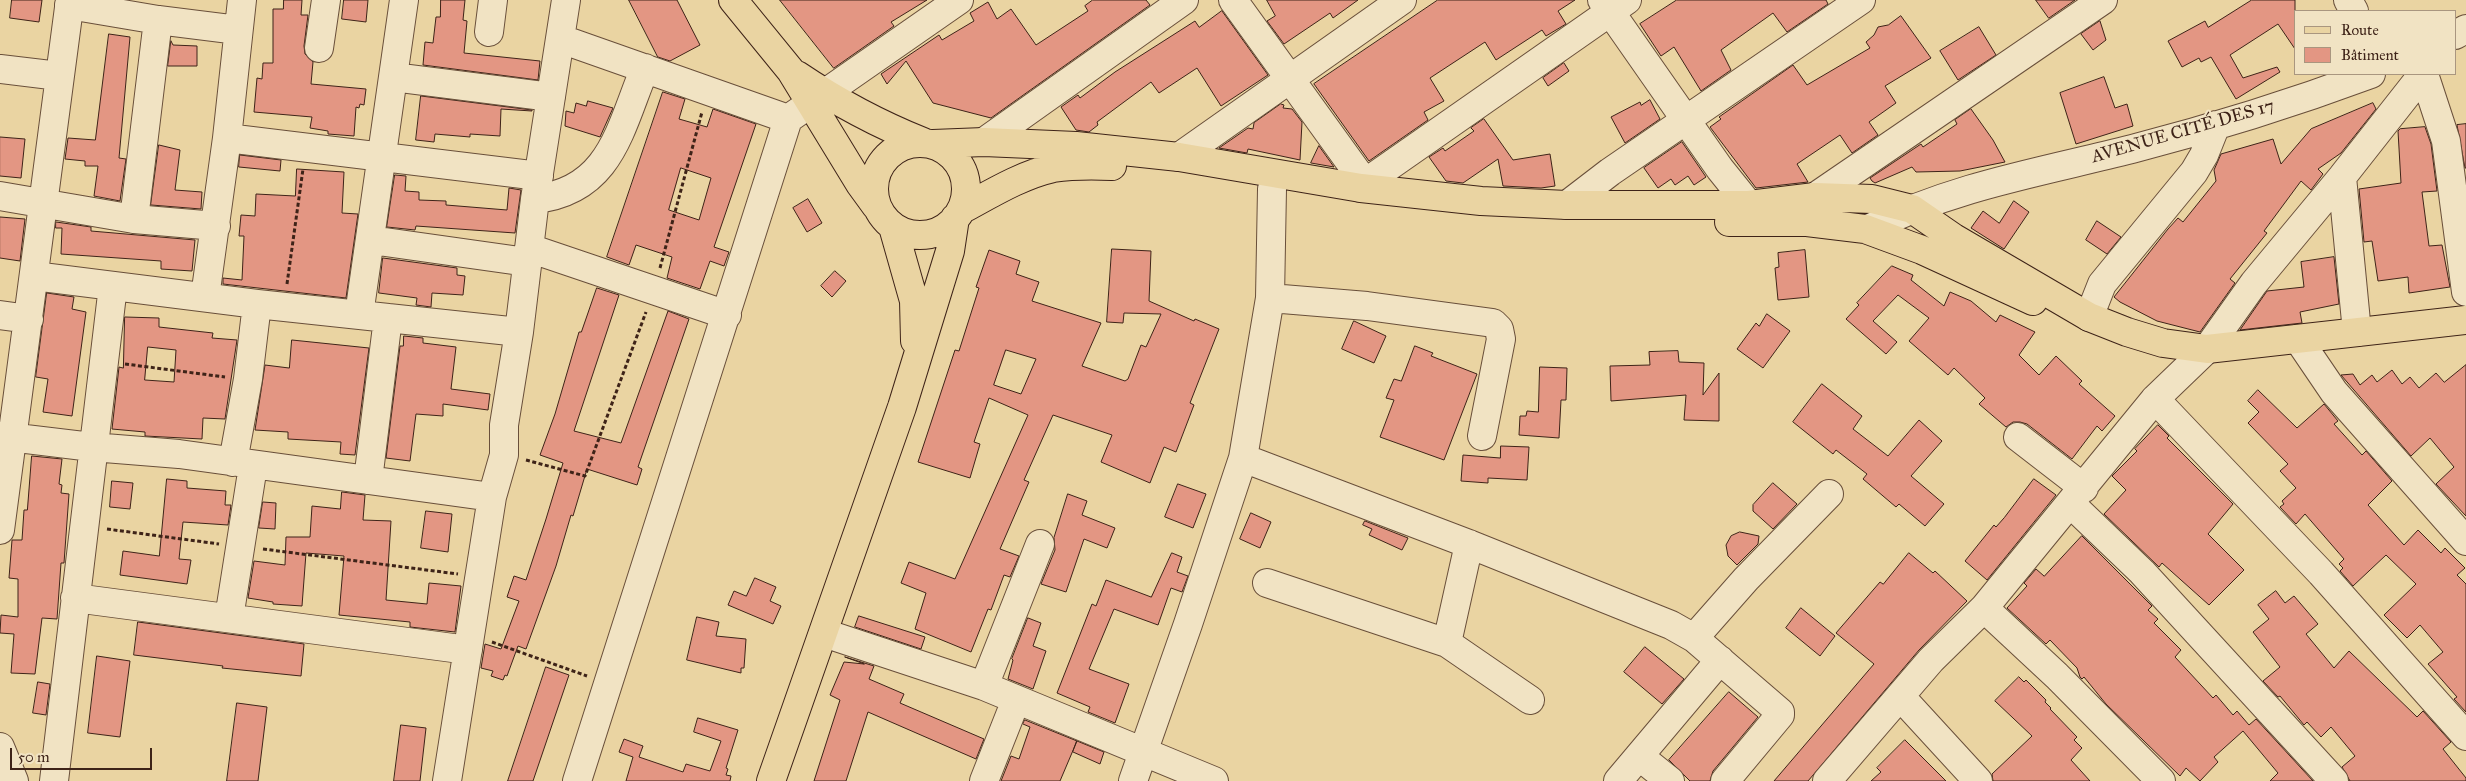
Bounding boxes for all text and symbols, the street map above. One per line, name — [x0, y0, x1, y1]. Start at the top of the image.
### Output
legend — [2294, 10, 2456, 75]
text: Route — [2341, 21, 2379, 39]
text: Bâtiment — [2341, 46, 2399, 64]
street label: AVENUE CITÉ DES 17 — [2089, 96, 2277, 168]
scale bar — [12, 738, 155, 770]
text: 50 m — [18, 748, 50, 766]

